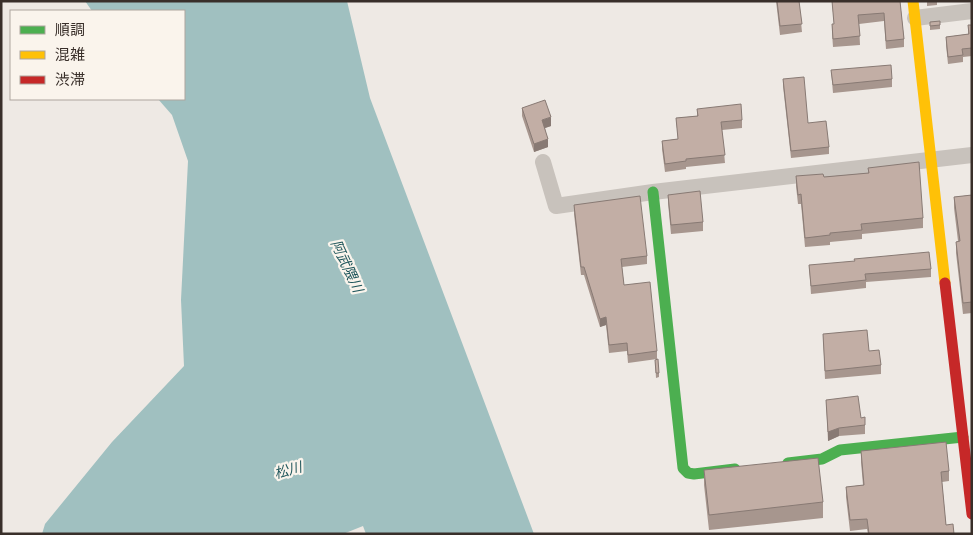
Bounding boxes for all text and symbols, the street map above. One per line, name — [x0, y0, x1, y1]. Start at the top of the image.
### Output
legend — [10, 10, 185, 100]
text: 順調 — [55, 21, 85, 38]
text: 混雑 — [55, 46, 85, 63]
text: 渋滞 — [55, 71, 85, 88]
water label: 阿武隈川 — [328, 237, 367, 297]
water label: 松川 — [272, 458, 306, 481]

